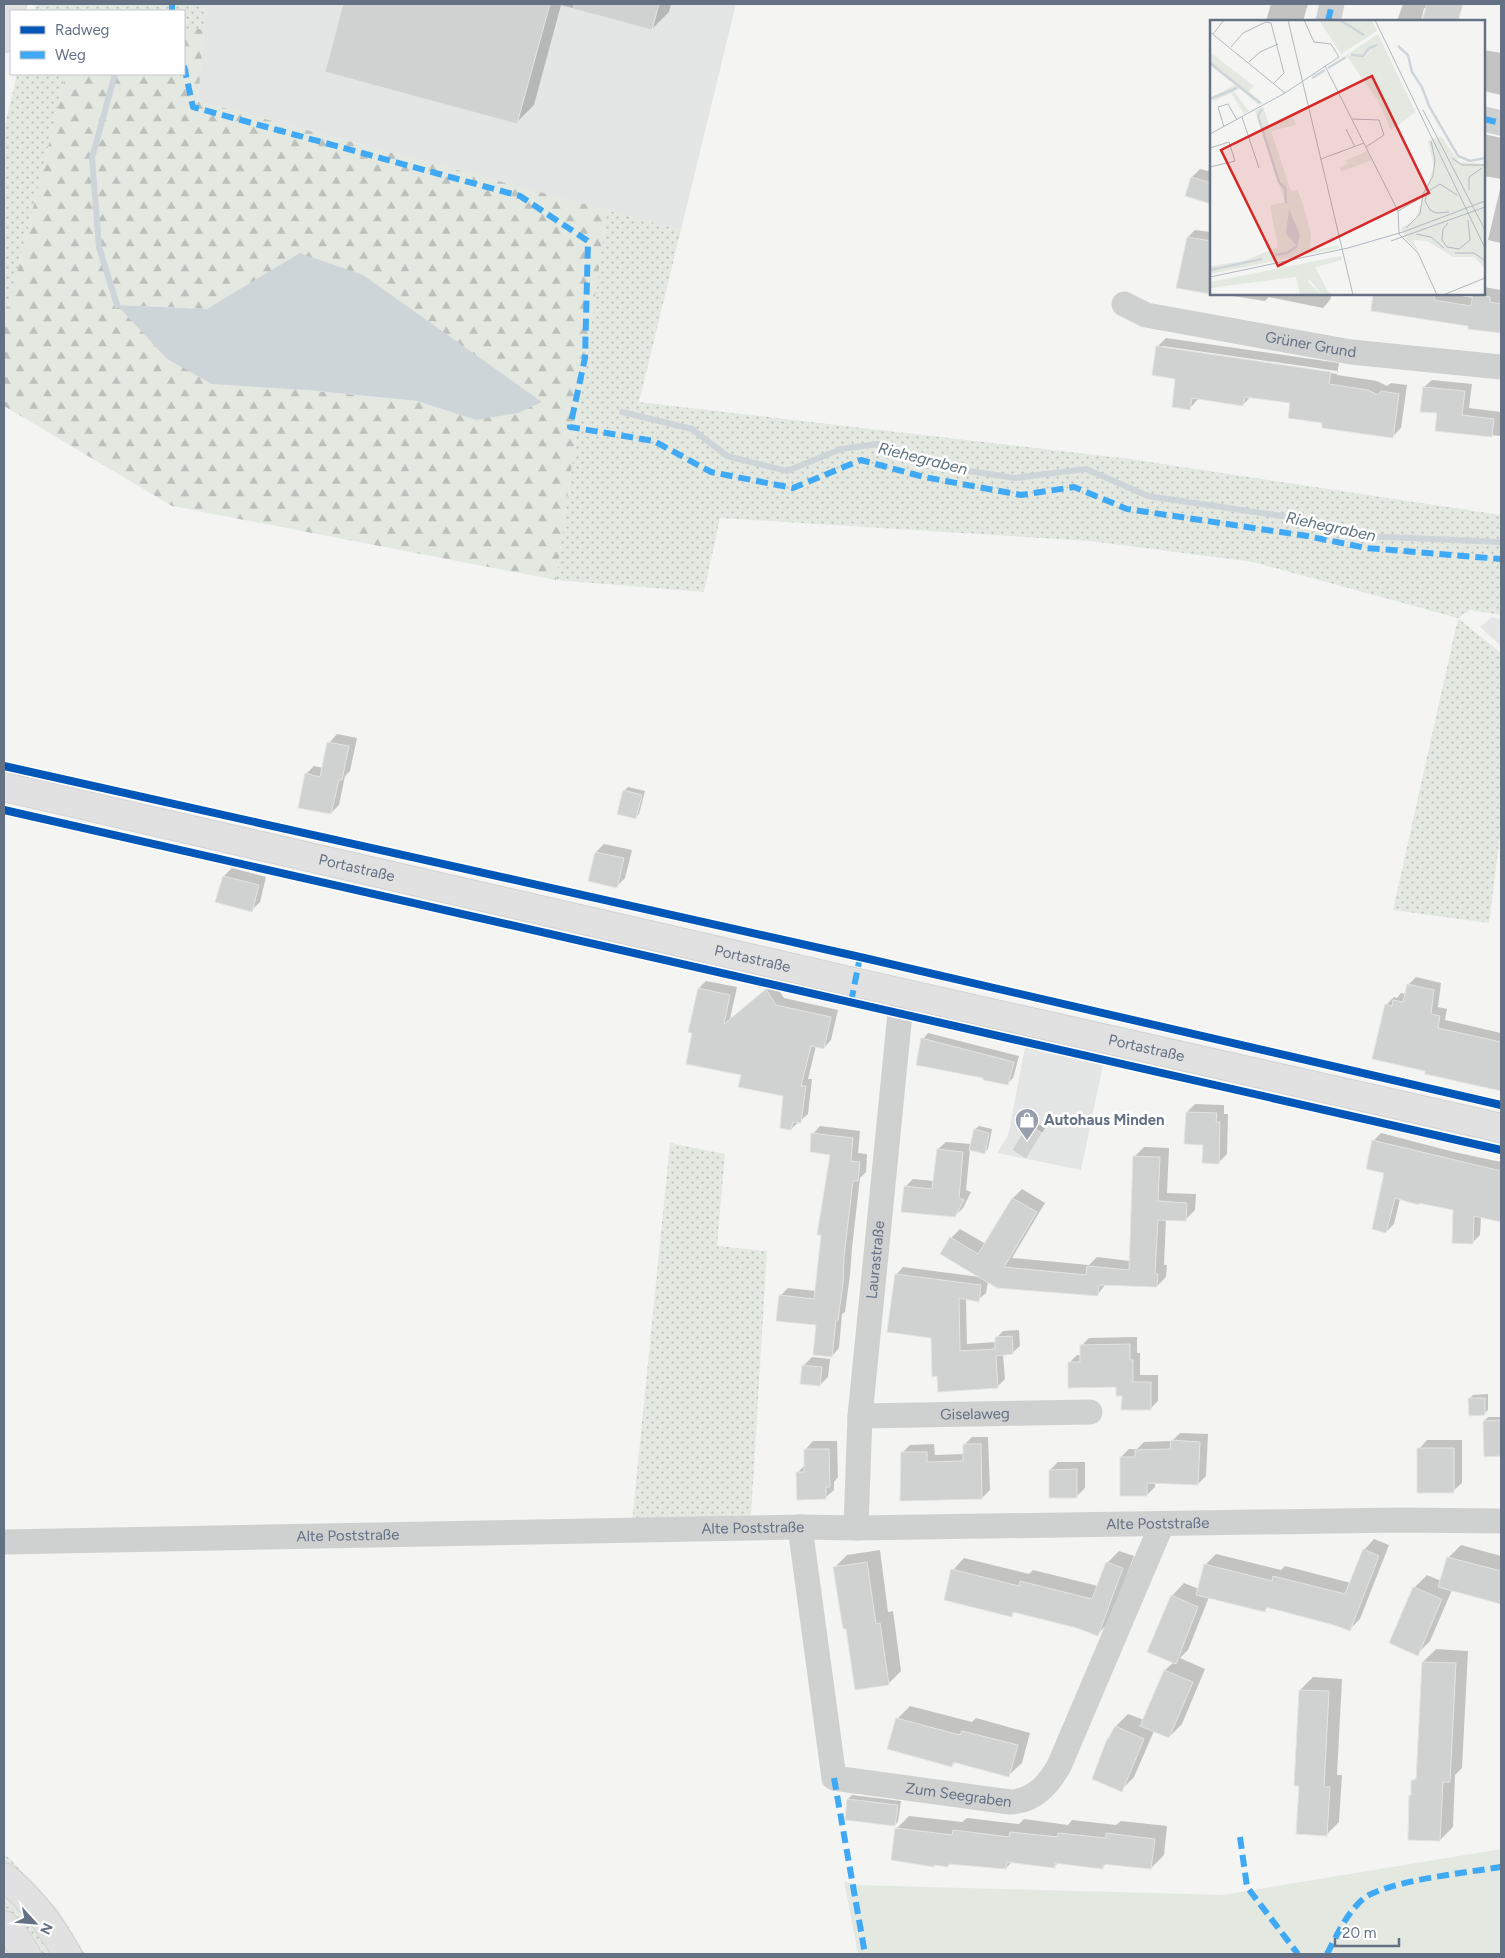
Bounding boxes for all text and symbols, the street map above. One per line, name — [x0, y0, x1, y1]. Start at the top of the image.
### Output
legend — [10, 10, 185, 75]
inset map — [1210, 20, 1485, 295]
text: Radweg — [55, 21, 109, 39]
text: Weg — [55, 46, 86, 64]
street label: Grüner Grund — [1264, 328, 1357, 361]
water label: Riehegraben — [876, 438, 970, 479]
water label: Riehegraben — [1284, 508, 1378, 545]
street label: Portastraße — [317, 850, 397, 885]
street label: Portastraße — [713, 941, 792, 976]
street label: Portastraße — [1107, 1031, 1186, 1065]
shop icon: Autohaus Minden — [1014, 1107, 1040, 1141]
place label: Autohaus Minden — [1044, 1111, 1165, 1129]
street label: Laurastraße — [863, 1220, 888, 1300]
street label: Giselaweg — [940, 1404, 1010, 1424]
street label: Alte Poststraße — [1106, 1514, 1209, 1533]
street label: Alte Poststraße — [701, 1518, 805, 1538]
street label: Alte Poststraße — [296, 1526, 400, 1545]
street label: Zum Seegraben — [904, 1779, 1013, 1811]
north arrow — [10, 1898, 60, 1948]
scale bar — [1335, 1916, 1399, 1948]
text: N — [36, 1920, 56, 1937]
text: 20 m — [1342, 1924, 1376, 1942]

